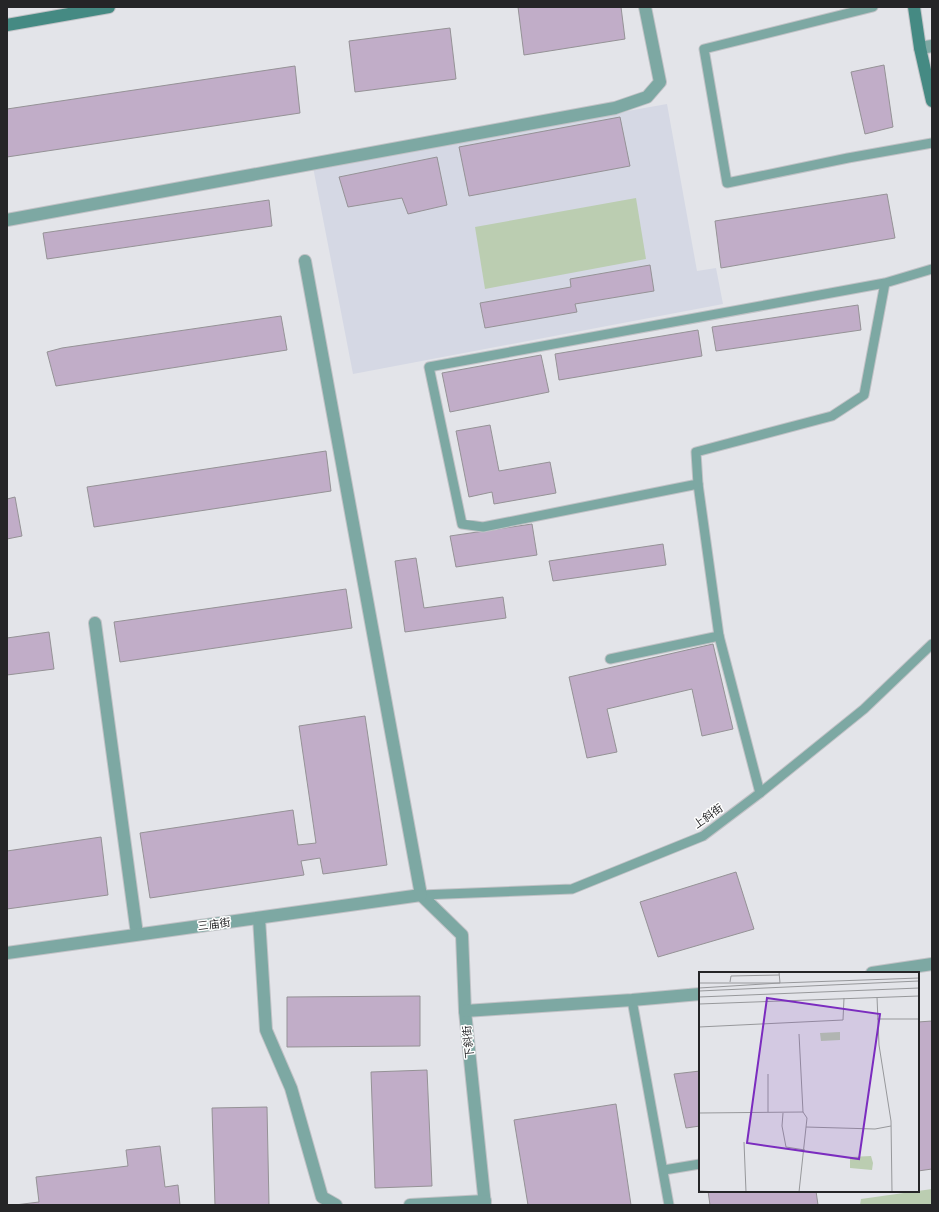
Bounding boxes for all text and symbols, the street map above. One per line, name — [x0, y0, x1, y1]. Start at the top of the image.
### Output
street label: 上斜街 — [691, 802, 725, 830]
street label: 三庙街 — [197, 916, 231, 932]
inset map — [699, 972, 919, 1192]
street label: 下斜街 — [460, 1025, 476, 1059]

